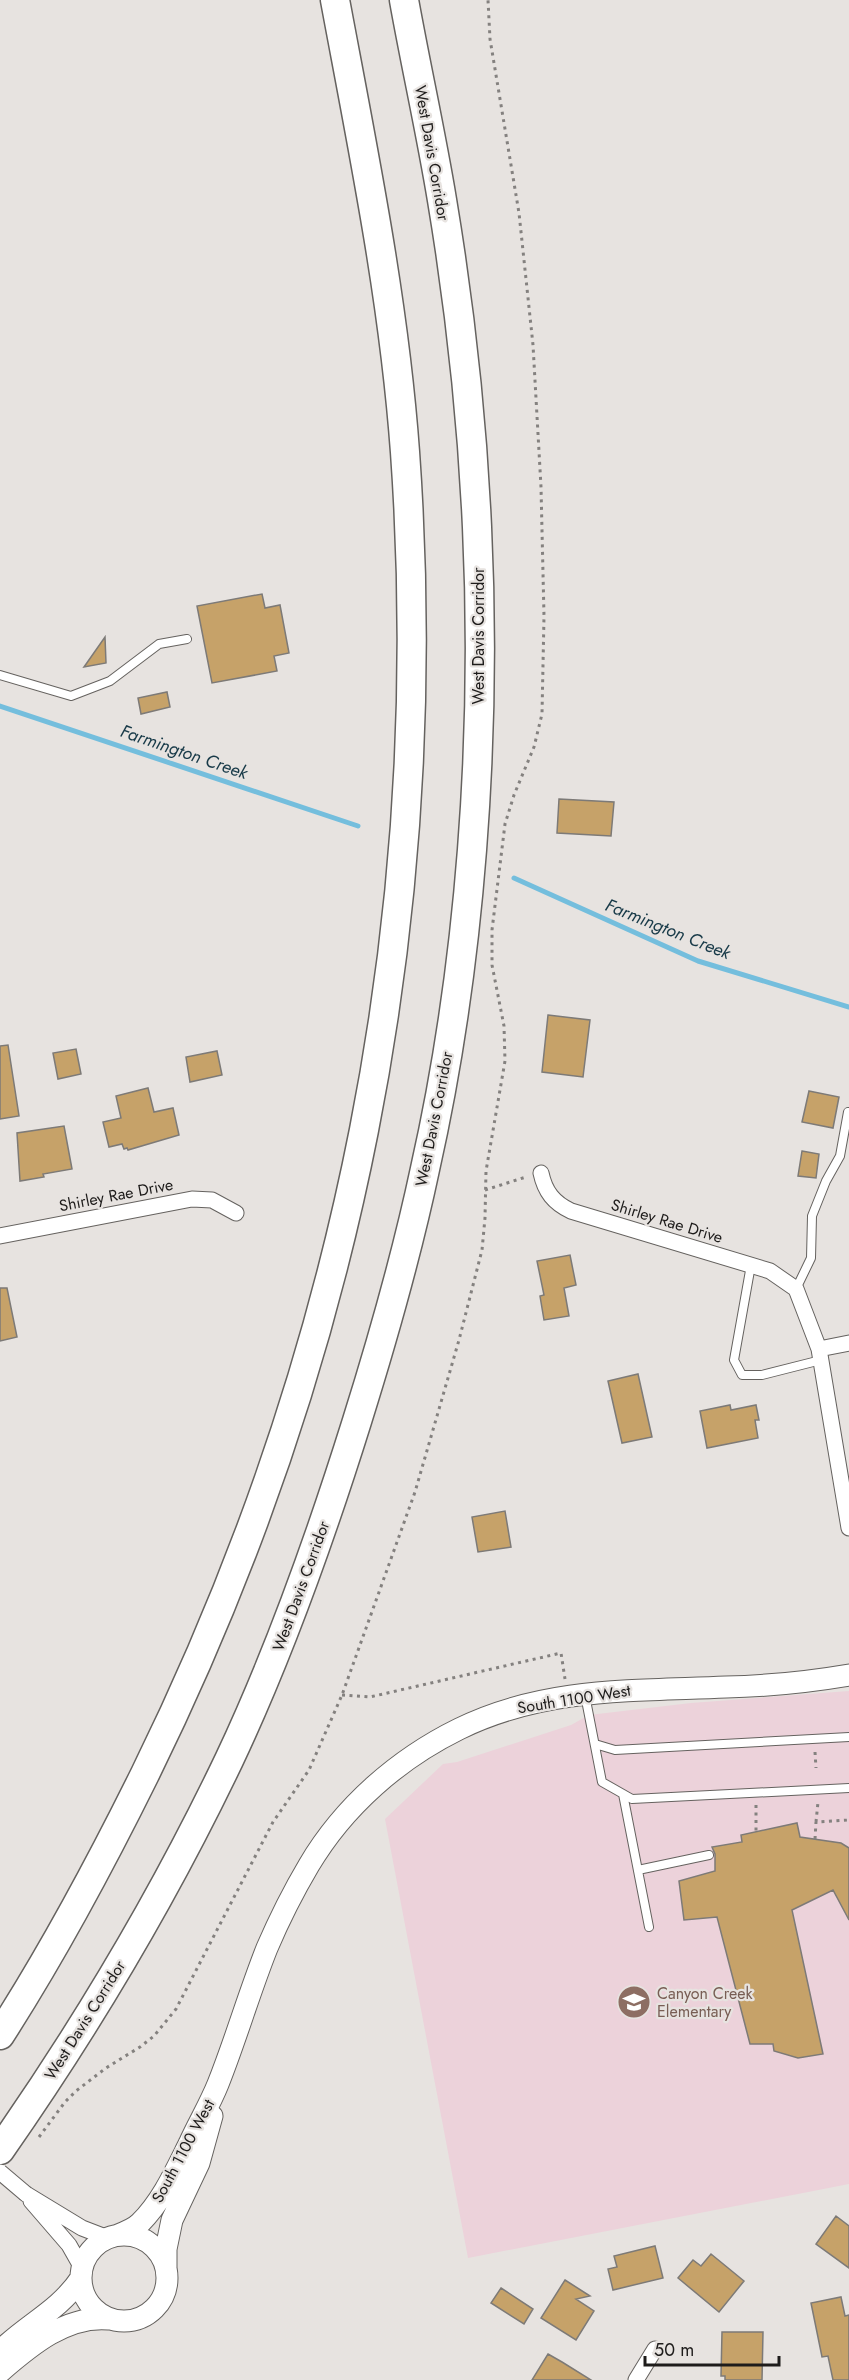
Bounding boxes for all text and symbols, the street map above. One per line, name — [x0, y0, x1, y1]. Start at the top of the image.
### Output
street label: West Davis Corridor — [409, 84, 455, 223]
street label: West Davis Corridor — [467, 567, 490, 705]
water label: Farmington Creek — [117, 718, 252, 786]
water label: Farmington Creek — [601, 892, 736, 966]
street label: West Davis Corridor — [410, 1049, 458, 1188]
street label: Shirley Rae Drive — [57, 1173, 175, 1217]
street label: Shirley Rae Drive — [608, 1193, 726, 1249]
street label: West Davis Corridor — [267, 1517, 335, 1654]
street label: South 1100 West — [516, 1679, 632, 1719]
street label: West Davis Corridor — [39, 1955, 131, 2084]
place label: Canyon Creek Elementary — [657, 1982, 753, 2023]
school or university icon: Canyon Creek Elementary — [616, 1984, 652, 2020]
street label: South 1100 West — [146, 2095, 220, 2207]
scale bar — [645, 2329, 778, 2367]
text: 50 m — [654, 2337, 694, 2363]

